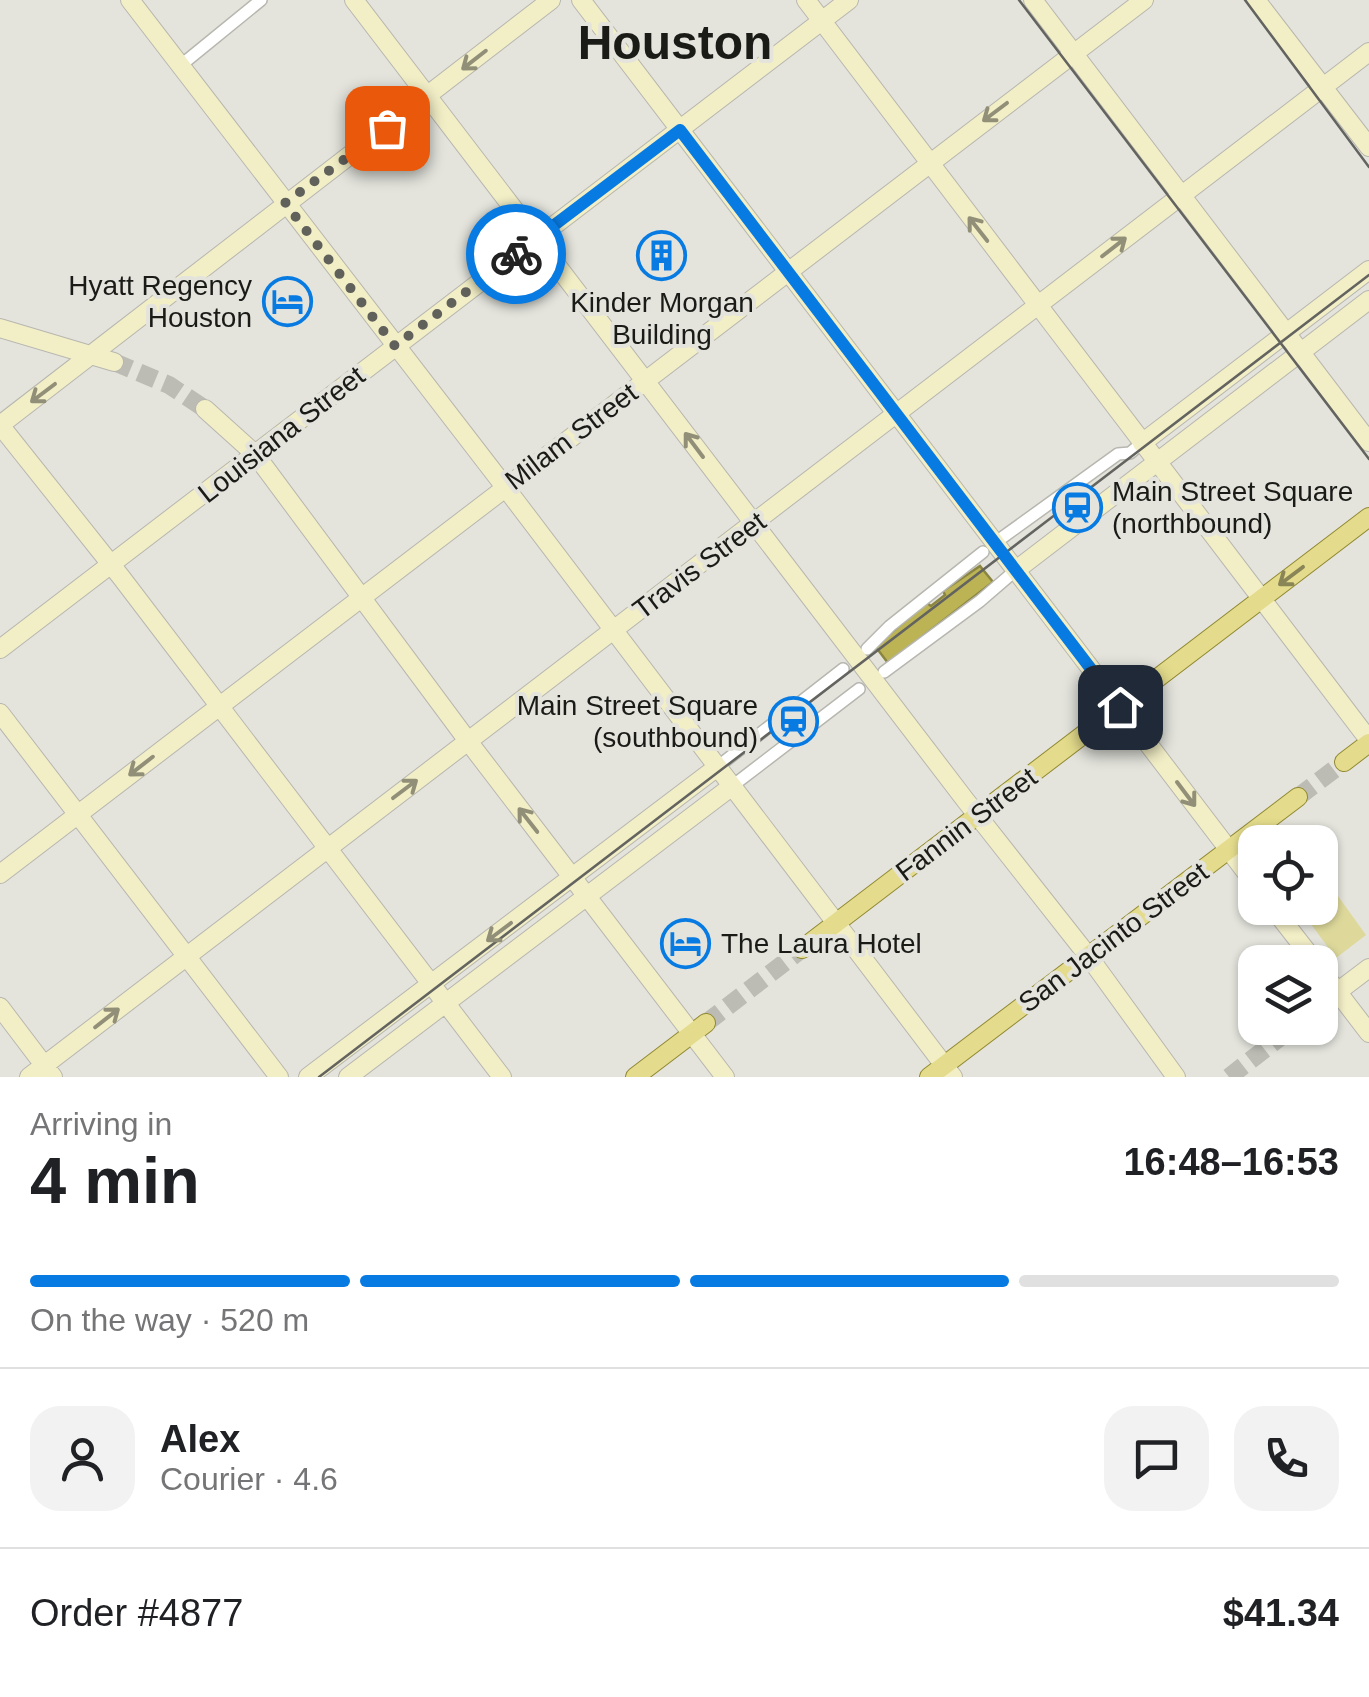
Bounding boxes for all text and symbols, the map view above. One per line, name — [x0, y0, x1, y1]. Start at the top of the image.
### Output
district label: Houston — [578, 16, 772, 69]
one-way arrow — [461, 49, 488, 70]
pin — [345, 86, 430, 171]
icon: bag — [360, 101, 415, 156]
one-way arrow — [982, 101, 1009, 122]
courier — [466, 204, 566, 304]
one-way arrow — [967, 216, 988, 243]
icon: bike — [489, 227, 544, 282]
building icon: Kinder Morgan Building — [636, 229, 688, 281]
one-way arrow — [1101, 236, 1127, 258]
place label: Hyatt Regency Houston — [68, 270, 252, 333]
hotel icon: Hyatt Regency Houston — [261, 275, 313, 327]
place label: Kinder Morgan Building — [570, 287, 754, 350]
street label: Louisiana Street — [192, 360, 371, 509]
street label: Milam Street — [499, 377, 644, 496]
one-way arrow — [30, 382, 57, 403]
one-way arrow — [684, 432, 705, 459]
place label: Main Street Square (northbound) — [1112, 476, 1353, 539]
station icon: Main Street Square (northbound) — [1051, 481, 1103, 533]
street label: Travis Street — [627, 505, 772, 625]
one-way arrow — [1278, 565, 1305, 586]
pin — [1078, 665, 1163, 750]
icon: home — [1093, 680, 1148, 735]
place label: Main Street Square (southbound) — [517, 690, 758, 753]
station icon: Main Street Square (southbound) — [767, 695, 819, 747]
one-way arrow — [128, 755, 154, 777]
street label: Fannin Street — [890, 761, 1043, 887]
one-way arrow — [391, 779, 418, 800]
one-way arrow — [1176, 780, 1197, 807]
one-way arrow — [518, 807, 539, 834]
map controls — [1238, 825, 1338, 1045]
button: locate — [1238, 825, 1338, 925]
street label: San Jacinto Street — [1013, 856, 1214, 1019]
hotel icon: The Laura Hotel — [660, 917, 712, 969]
one-way arrow — [486, 922, 513, 943]
place label: The Laura Hotel — [721, 928, 922, 959]
button: layers — [1238, 945, 1338, 1045]
one-way arrow — [93, 1007, 119, 1029]
text: Arriving in — [30, 1106, 172, 1142]
text: 16:48–16:53 — [1123, 1141, 1339, 1183]
text: 4 min — [30, 1144, 200, 1217]
text: On the way · 520 m — [30, 1302, 309, 1338]
button: person — [30, 1406, 135, 1511]
button: chat — [1104, 1406, 1209, 1511]
button: phone — [1234, 1406, 1339, 1511]
text: Alex — [160, 1418, 240, 1460]
text: Courier · 4.6 — [160, 1461, 338, 1497]
text: Order #4877 — [30, 1592, 243, 1634]
text: $41.34 — [1223, 1592, 1339, 1634]

